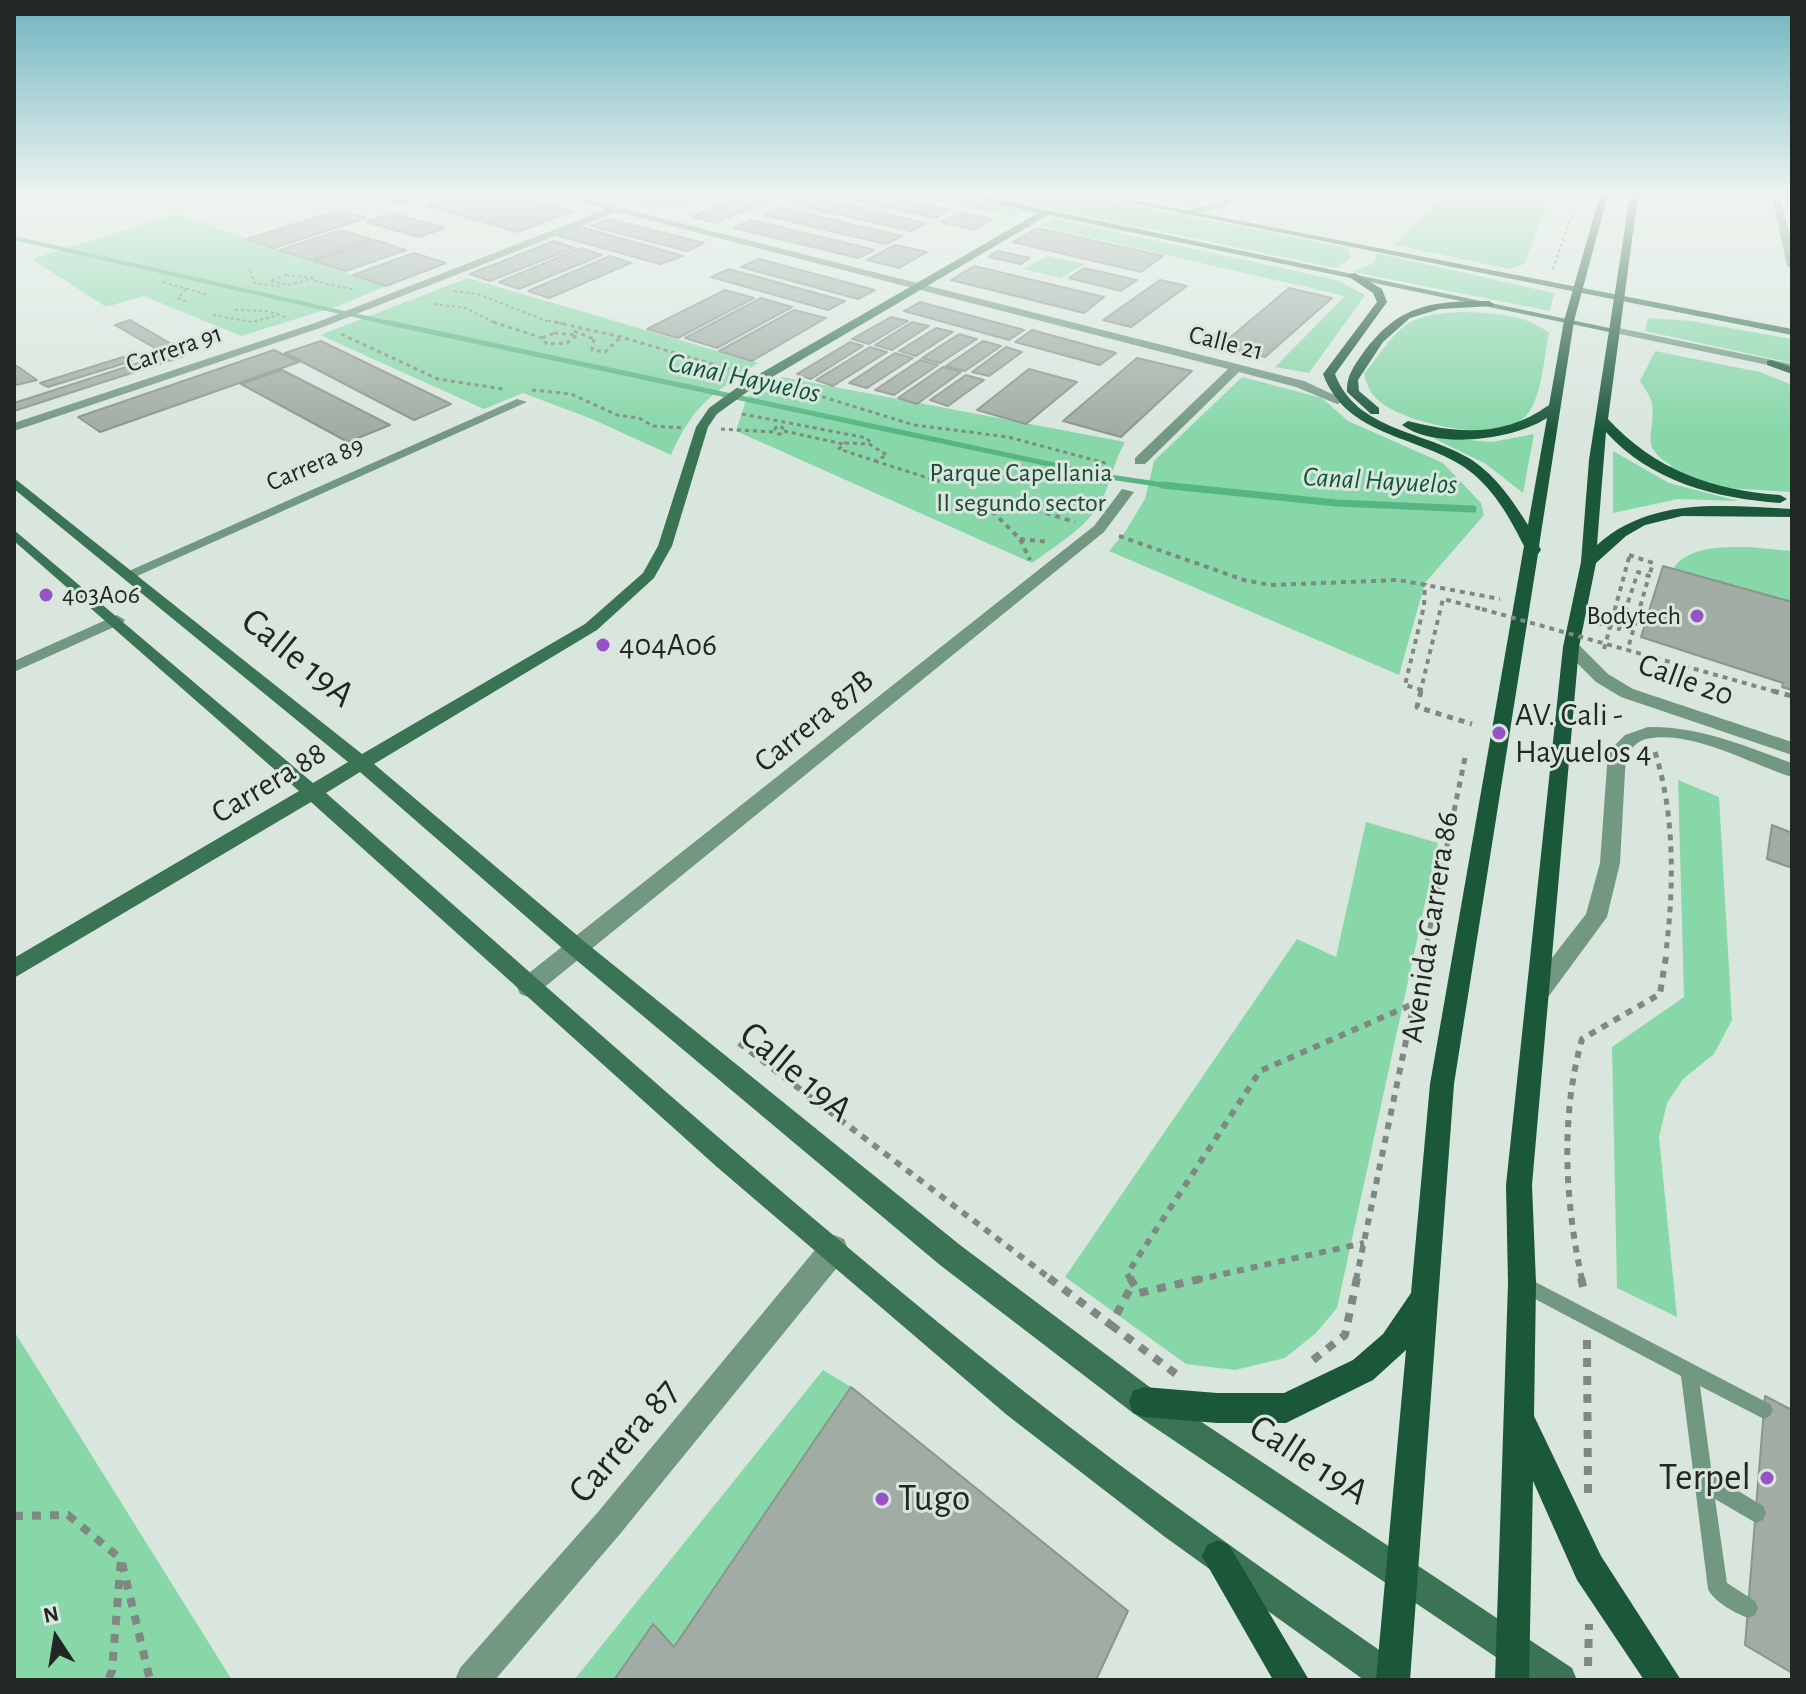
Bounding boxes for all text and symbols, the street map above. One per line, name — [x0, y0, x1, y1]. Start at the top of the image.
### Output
street label: Carrera 91 — [122, 318, 226, 380]
street label: Calle 21 — [1186, 319, 1266, 367]
water label: Canal Hayuelos — [665, 346, 823, 410]
street label: Carrera 89 — [261, 430, 369, 498]
park label: Parque Capellania II segundo sector — [930, 457, 1112, 518]
water label: Canal Hayuelos — [1302, 460, 1458, 502]
place label: 403A06 — [62, 579, 140, 611]
marker: 403A06 — [37, 586, 55, 604]
street label: Calle 19A — [232, 599, 364, 717]
place label: Bodytech — [1587, 600, 1681, 632]
marker: Bodytech — [1688, 607, 1706, 625]
place label: 404A06 — [619, 626, 717, 664]
marker: 404A06 — [594, 636, 612, 654]
street label: Calle 20 — [1633, 645, 1739, 715]
street label: Carrera 87B — [747, 661, 881, 781]
place label: AV. Cali - Hayuelos 4 — [1515, 696, 1651, 771]
marker: AV. Cali - Hayuelos 4 — [1490, 724, 1508, 742]
street label: Carrera 88 — [205, 734, 333, 832]
street label: Avenida Carrera 86 — [1393, 809, 1467, 1045]
street label: Calle 19A — [730, 1012, 862, 1132]
street label: Carrera 87 — [559, 1369, 689, 1513]
street label: Calle 19A — [1241, 1405, 1377, 1515]
place label: Terpel — [1659, 1455, 1751, 1501]
marker: Terpel — [1758, 1469, 1776, 1487]
place label: Tugo — [898, 1476, 970, 1522]
marker: Tugo — [873, 1490, 891, 1508]
north arrow — [16, 1598, 96, 1678]
text: N — [41, 1602, 61, 1627]

